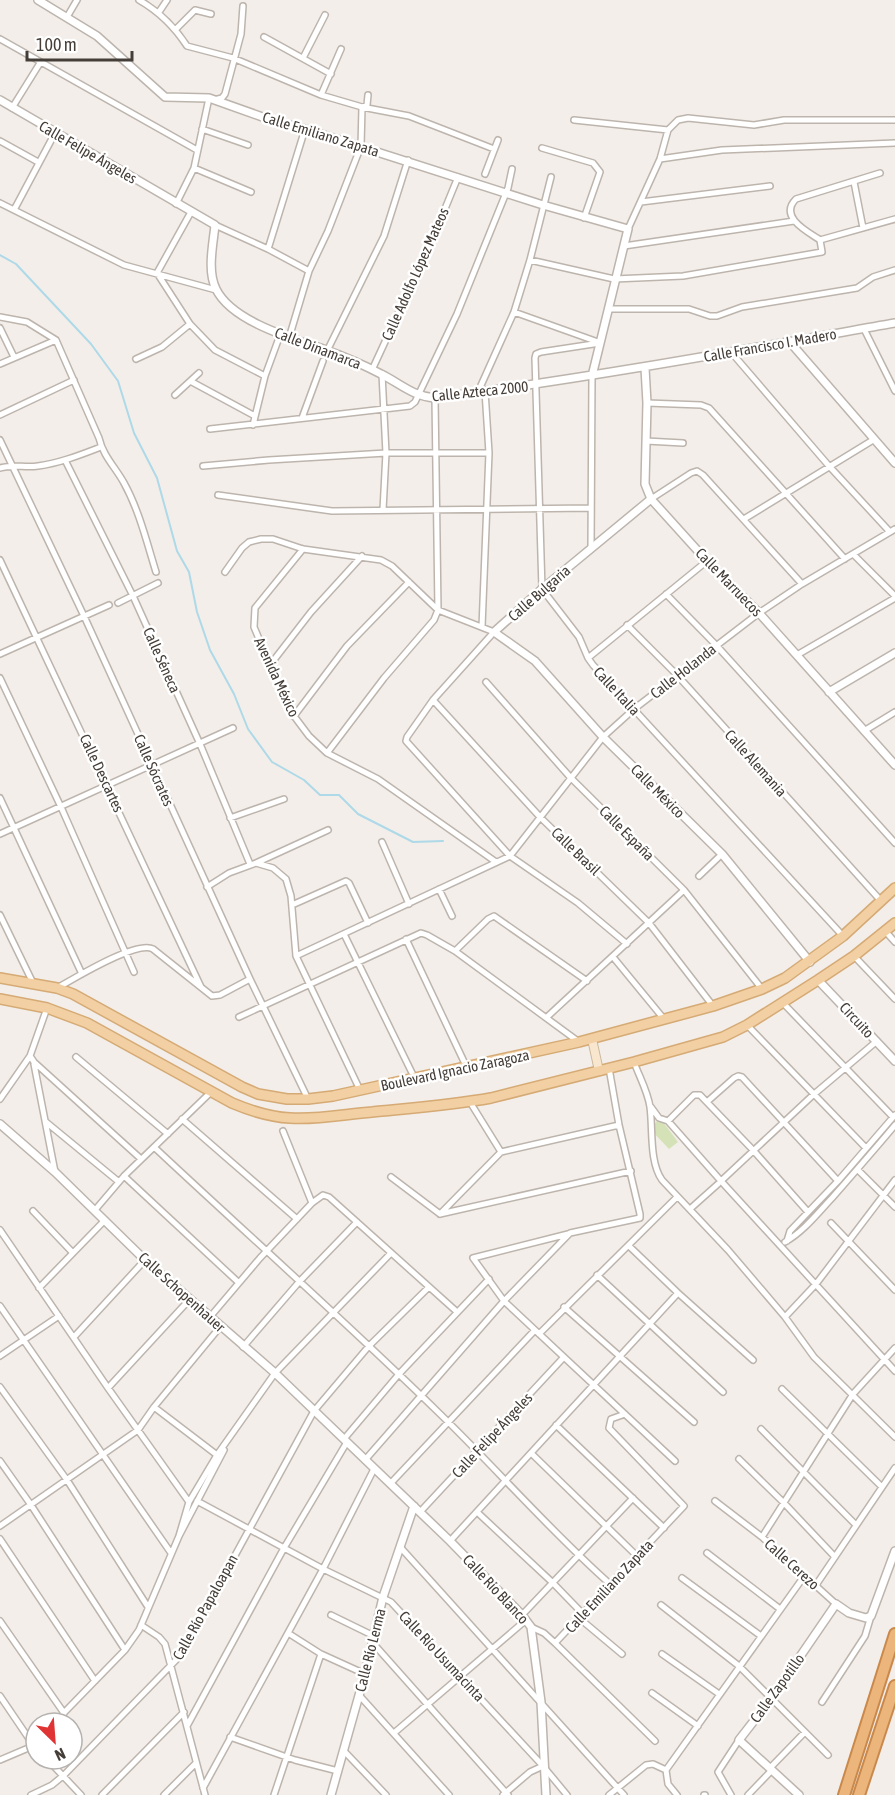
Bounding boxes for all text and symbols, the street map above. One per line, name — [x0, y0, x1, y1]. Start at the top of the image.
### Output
scale bar — [27, 24, 132, 62]
text: 100 m — [36, 34, 77, 55]
street label: Calle Emiliano Zapata — [261, 108, 381, 160]
street label: Calle Felipe Ángeles — [36, 117, 140, 187]
street label: Calle Adolfo López Mateos — [378, 205, 452, 343]
street label: Calle Dinamarca — [272, 324, 364, 372]
street label: Calle Francisco I. Madero — [702, 325, 838, 365]
street label: Calle Azteca 2000 — [431, 377, 529, 405]
street label: Calle Marruecos — [692, 544, 766, 620]
street label: Calle Bulgaria — [505, 561, 573, 625]
street label: Calle Séneca — [140, 625, 184, 695]
street label: Avenida México — [251, 634, 303, 720]
street label: Calle Holanda — [647, 640, 719, 702]
street label: Calle Italia — [590, 663, 644, 719]
street label: Calle Alemania — [722, 726, 790, 800]
street label: Calle Descartes — [77, 731, 127, 815]
street label: Calle Sócrates — [131, 732, 177, 808]
street label: Calle México — [628, 761, 688, 821]
street label: Calle España — [596, 802, 658, 864]
street label: Calle Brasil — [548, 824, 604, 878]
street label: Circuito — [836, 999, 878, 1041]
street label: Boulevard Ignacio Zaragoza — [379, 1046, 531, 1094]
street label: Calle Schopenhauer — [135, 1249, 229, 1336]
street label: Calle Felipe Ángeles — [448, 1389, 536, 1481]
street label: Calle Cerezo — [761, 1535, 823, 1593]
street label: Calle Emiliano Zapata — [562, 1536, 656, 1636]
street label: Calle Río Papaloapan — [169, 1551, 241, 1663]
street label: Calle Río Blanco — [460, 1551, 532, 1627]
street label: Calle Río Lerma — [351, 1607, 389, 1693]
street label: Calle Río Usumacinta — [396, 1607, 488, 1705]
street label: Calle Zapotillo — [746, 1650, 808, 1726]
north arrow — [24, 1711, 84, 1771]
text: N — [52, 1744, 68, 1765]

